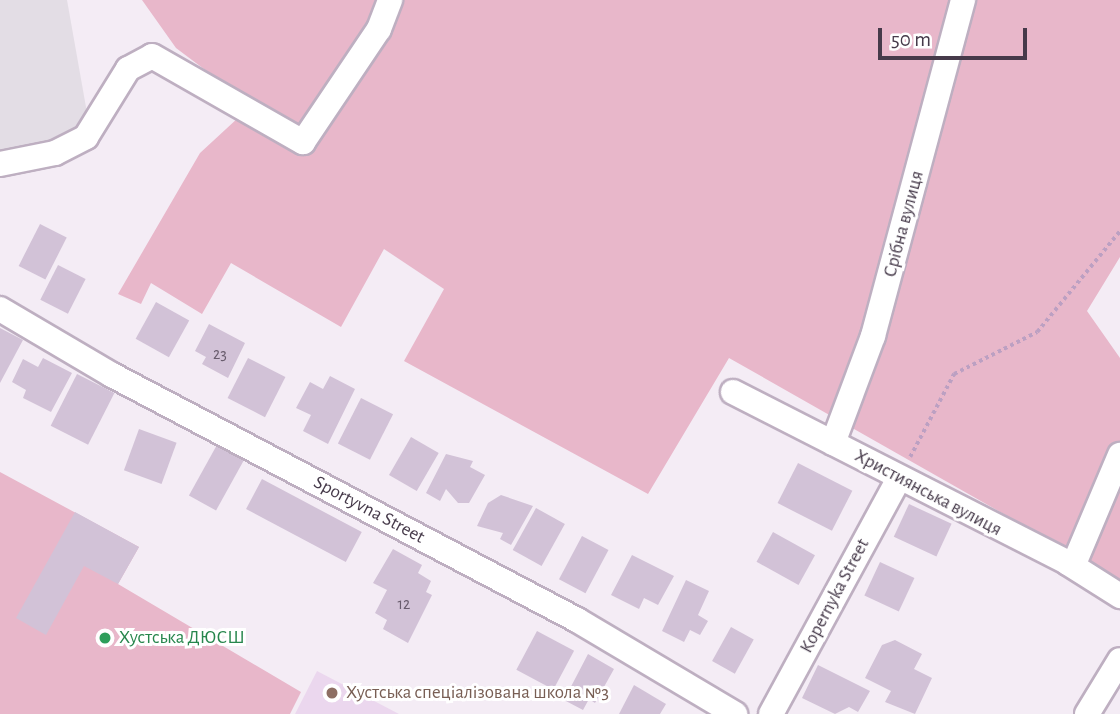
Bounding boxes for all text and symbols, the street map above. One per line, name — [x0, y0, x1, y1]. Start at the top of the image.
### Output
scale bar — [882, 14, 1031, 58]
text: 50 m — [891, 29, 931, 50]
street label: Срібна вулиця — [879, 168, 929, 280]
house number: 23 — [213, 344, 227, 364]
street label: Християнська вулиця — [851, 445, 1005, 541]
street label: Sportyvna Street — [310, 471, 428, 549]
street label: Kopernyka Street — [795, 535, 875, 657]
house number: 12 — [398, 594, 410, 614]
place label: Хустська ДЮСШ — [119, 627, 245, 649]
marker: Хустська ДЮСШ — [97, 630, 113, 646]
place label: Хустська спеціалізована школа №3 — [346, 682, 609, 704]
marker: Хустська спеціалізована школа №3 — [324, 685, 340, 701]

